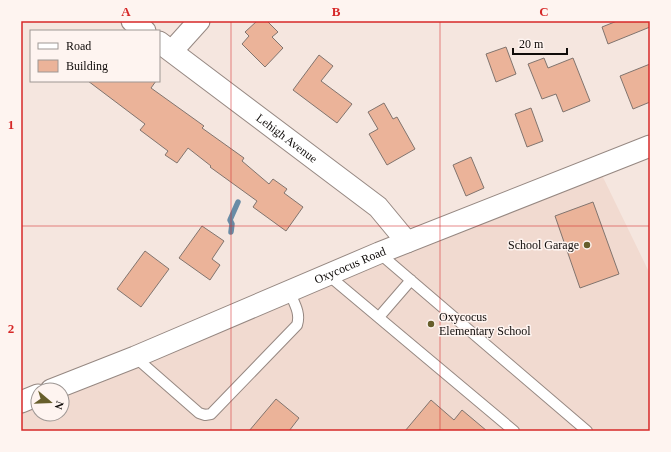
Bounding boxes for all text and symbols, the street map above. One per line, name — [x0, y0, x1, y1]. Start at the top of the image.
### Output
text: A — [121, 4, 131, 19]
text: B — [332, 4, 341, 19]
text: C — [539, 4, 549, 19]
legend — [30, 30, 160, 82]
scale bar — [513, 30, 567, 56]
text: 20 m — [519, 37, 544, 51]
text: Road — [66, 39, 91, 53]
text: Building — [66, 59, 108, 73]
street label: Lehigh Avenue — [254, 111, 320, 166]
text: 1 — [8, 117, 14, 132]
place label: School Garage — [508, 238, 579, 252]
marker: School Garage — [582, 240, 592, 250]
street label: Oxycocus Road — [312, 244, 388, 287]
place label: Oxycocus Elementary School — [439, 310, 531, 338]
marker: Oxycocus Elementary School — [426, 319, 436, 329]
text: 2 — [8, 321, 14, 336]
north arrow — [30, 382, 70, 422]
text: N — [52, 400, 66, 411]

